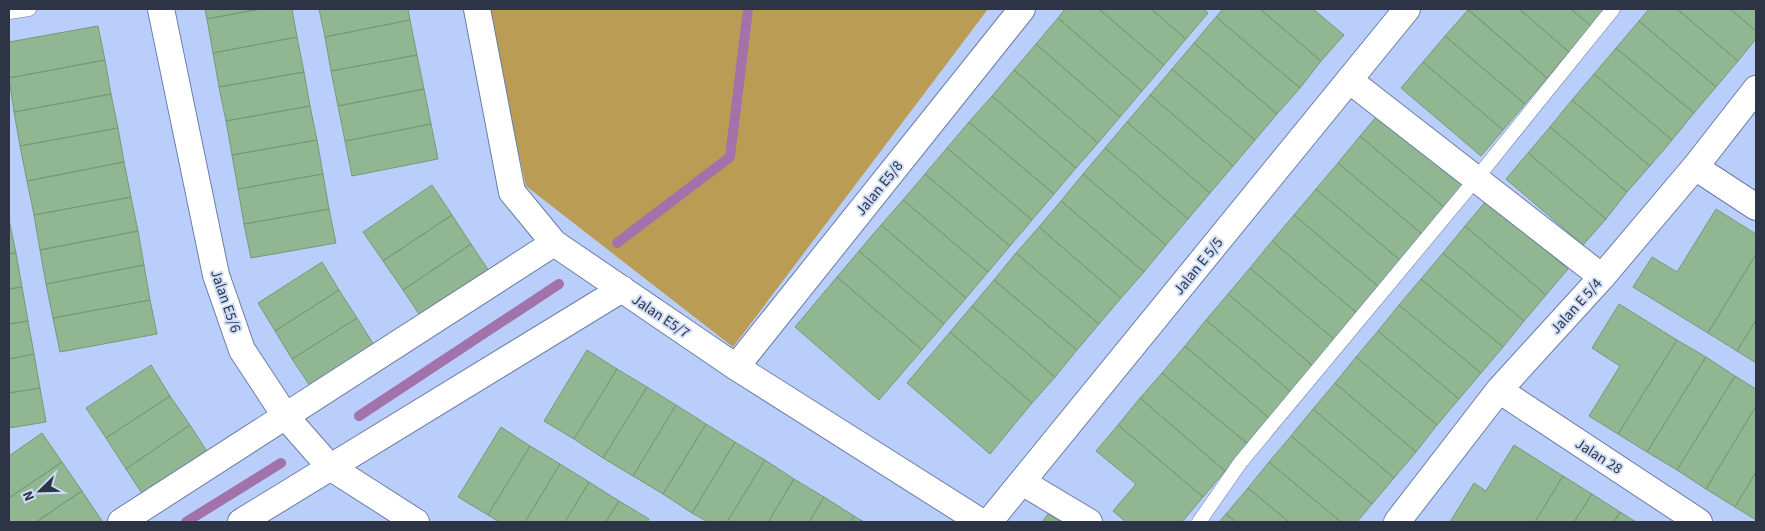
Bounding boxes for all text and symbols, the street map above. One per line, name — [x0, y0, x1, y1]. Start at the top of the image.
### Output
street label: Jalan E5/8 — [851, 156, 908, 220]
street label: Jalan E 5/5 — [1169, 233, 1228, 300]
street label: Jalan E5/6 — [205, 267, 246, 336]
street label: Jalan E 5/4 — [1546, 273, 1607, 339]
street label: Jalan E5/7 — [628, 289, 694, 343]
street label: Jalan 28 — [1571, 433, 1626, 479]
north arrow — [15, 466, 65, 516]
text: N — [18, 487, 40, 504]

